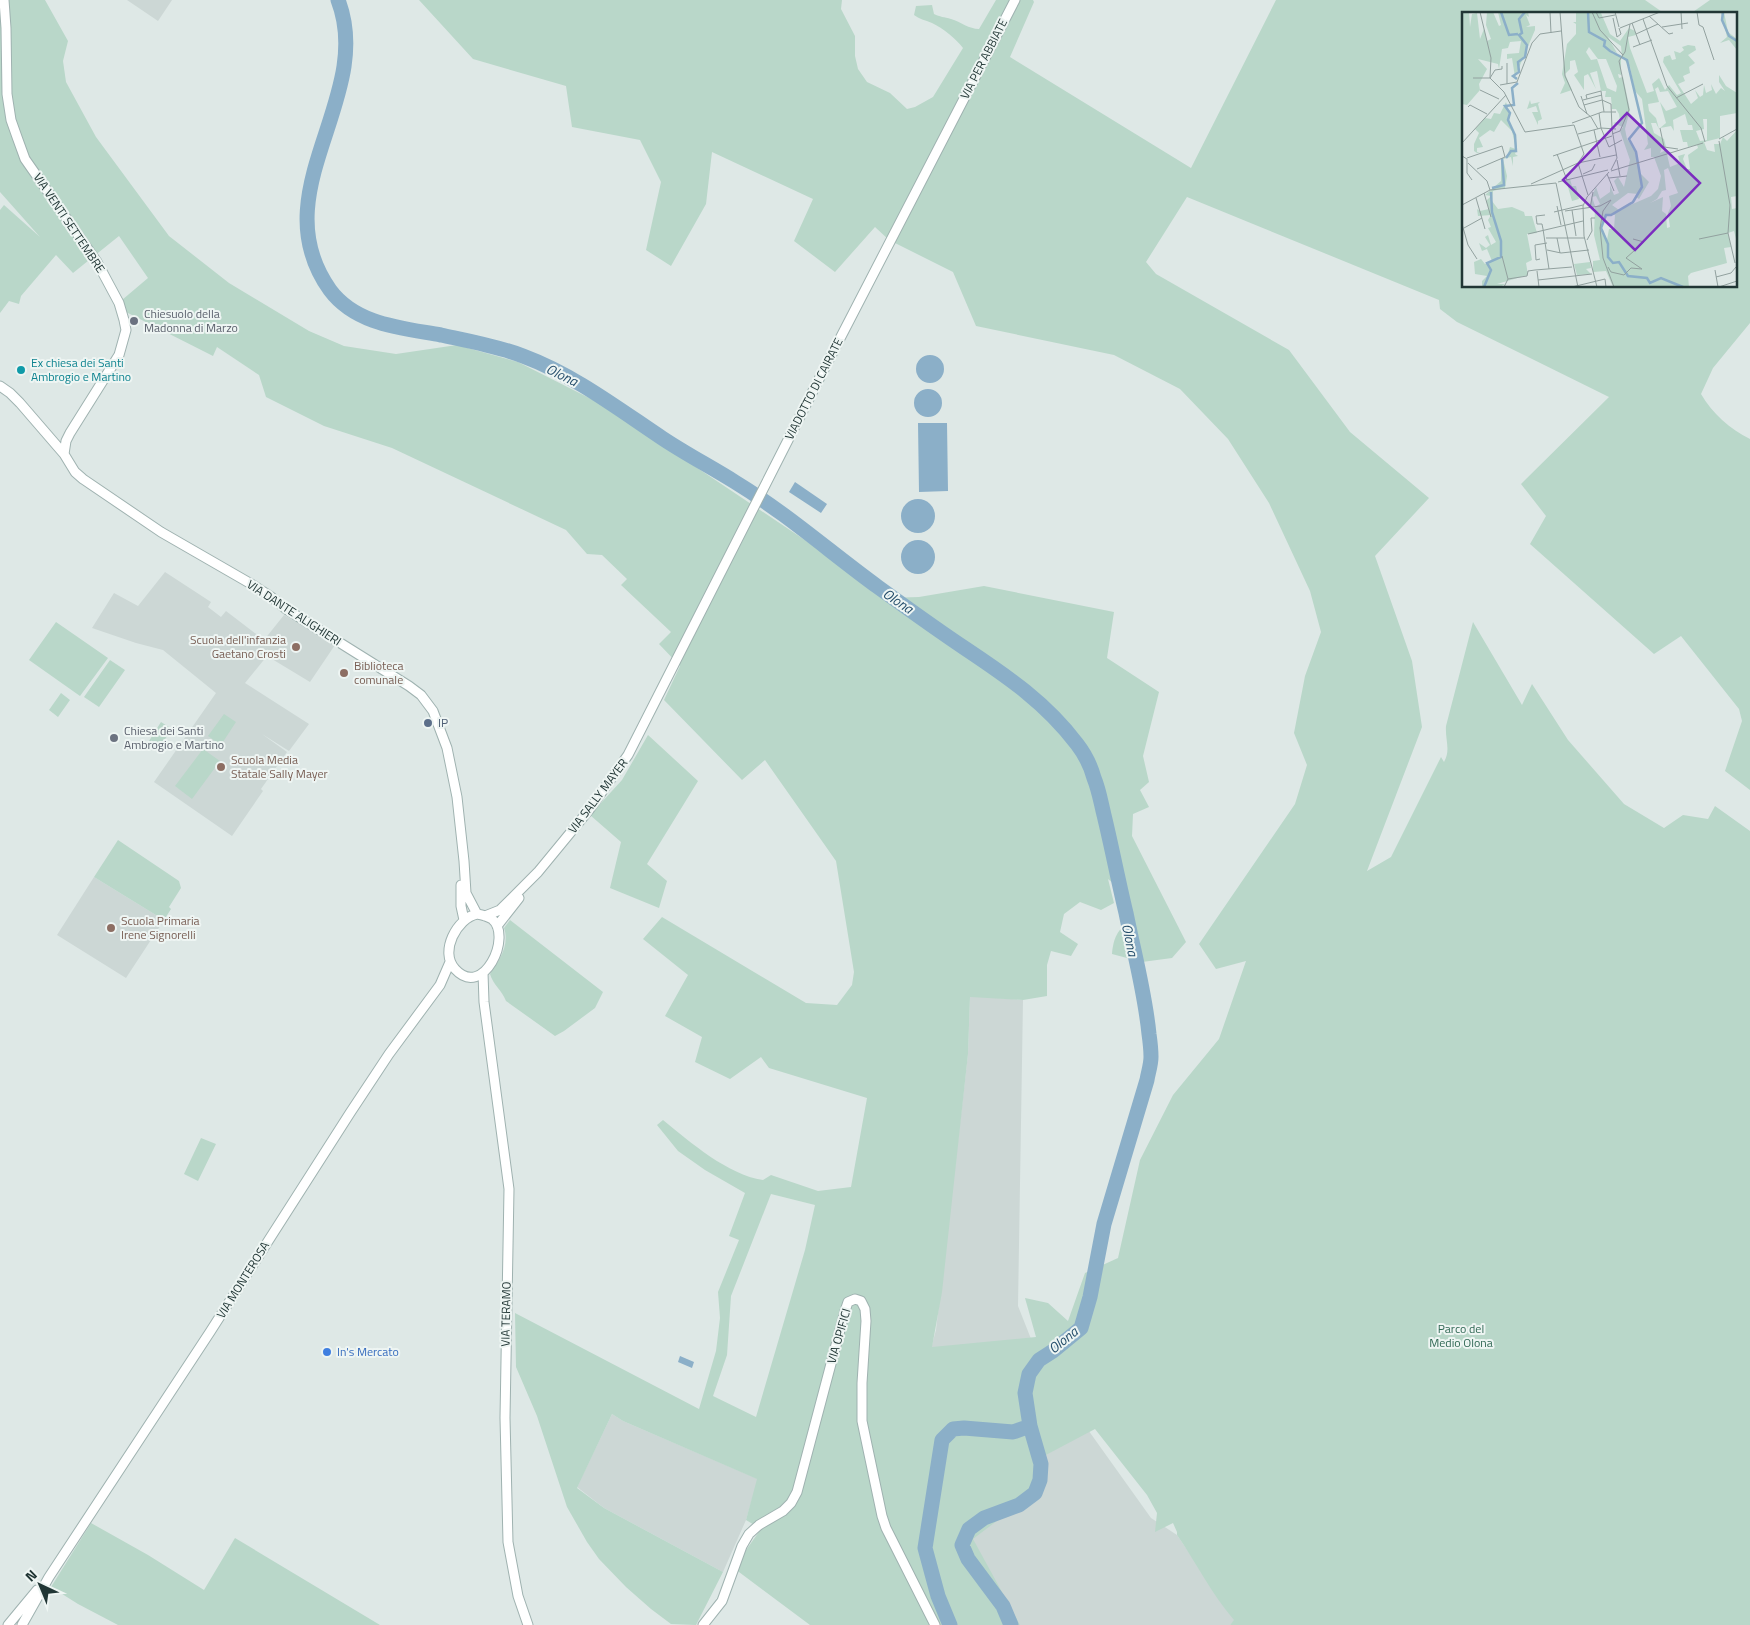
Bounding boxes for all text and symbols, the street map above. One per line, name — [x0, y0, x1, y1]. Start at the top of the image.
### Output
inset map — [1462, 12, 1738, 288]
street label: VIA PER ABBIATE — [955, 15, 1012, 102]
street label: VIA VENTI SETTEMBRE — [29, 169, 110, 277]
place label: Chiesuolo della Madonna di Marzo — [144, 304, 238, 337]
marker: Chiesuolo della Madonna di Marzo — [128, 315, 140, 327]
street label: VIADOTTO DI CAIRATE — [780, 334, 848, 443]
place label: Ex chiesa dei Santi Ambrogio e Martino — [31, 353, 131, 386]
water label: Olona — [543, 358, 582, 392]
marker: Ex chiesa dei Santi Ambrogio e Martino — [15, 364, 27, 376]
street label: VIA DANTE ALIGHIERI — [243, 575, 345, 650]
water label: Olona — [879, 583, 919, 619]
place label: Scuola dell'infanzia Gaetano Crosti — [190, 630, 286, 663]
marker: Scuola dell'infanzia Gaetano Crosti — [290, 641, 302, 653]
place label: Biblioteca comunale — [354, 656, 404, 689]
marker: Biblioteca comunale — [338, 667, 350, 679]
place label: IP — [438, 713, 448, 732]
marker: IP — [422, 717, 434, 729]
place label: Chiesa dei Santi Ambrogio e Martino — [124, 721, 224, 754]
marker: Chiesa dei Santi Ambrogio e Martino — [108, 732, 120, 744]
place label: Scuola Media Statale Sally Mayer — [231, 750, 328, 783]
street label: VIA SALLY MAYER — [563, 754, 632, 837]
marker: Scuola Media Statale Sally Mayer — [215, 761, 227, 773]
place label: Scuola Primaria Irene Signorelli — [121, 911, 200, 944]
marker: Scuola Primaria Irene Signorelli — [105, 922, 117, 934]
water label: Olona — [1117, 922, 1144, 959]
street label: VIA MONTEROSA — [211, 1238, 274, 1322]
street label: VIA TERAMO — [495, 1281, 516, 1347]
street label: VIA OPIFICI — [822, 1306, 855, 1366]
park label: Parco del Medio Olona — [1429, 1319, 1493, 1352]
water label: Olona — [1043, 1321, 1083, 1358]
place label: In's Mercato — [337, 1342, 399, 1361]
marker: In's Mercato — [321, 1346, 333, 1358]
north arrow — [15, 1560, 65, 1610]
text: N — [20, 1564, 41, 1586]

